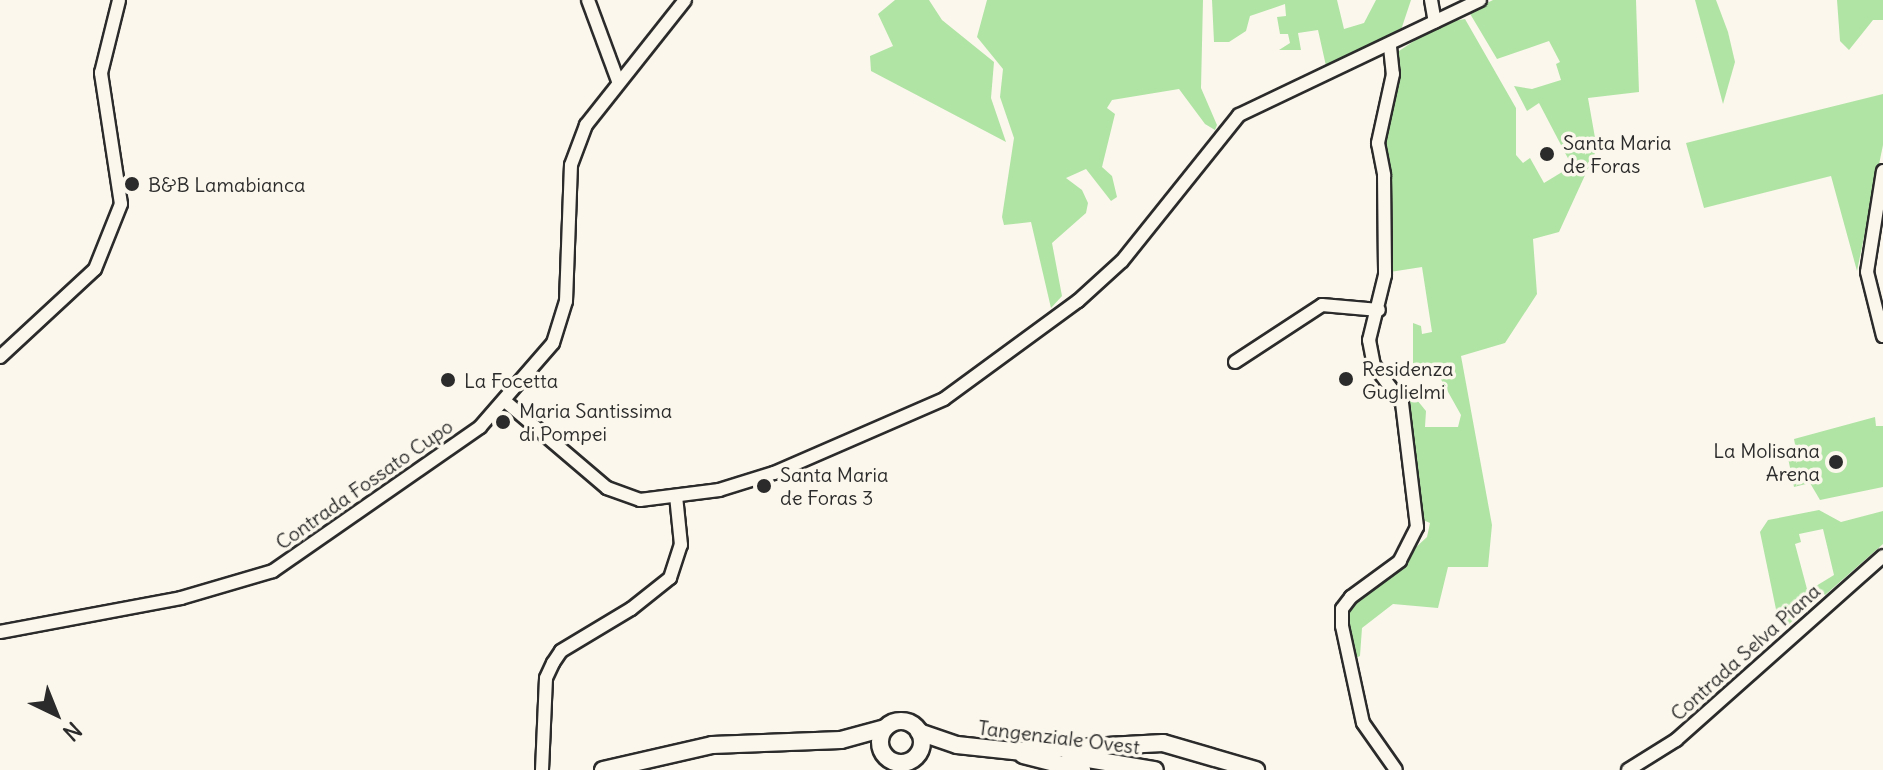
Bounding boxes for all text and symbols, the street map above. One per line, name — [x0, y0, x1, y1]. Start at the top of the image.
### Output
place label: Santa Maria de Foras — [1563, 130, 1671, 177]
marker: Santa Maria de Foras — [1538, 145, 1556, 163]
place label: B&B Lamabianca — [148, 172, 305, 196]
marker: B&B Lamabianca — [123, 175, 141, 193]
place label: Residenza Guglielmi — [1362, 356, 1454, 403]
place label: La Focetta — [464, 368, 558, 392]
marker: Residenza Guglielmi — [1337, 370, 1355, 388]
marker: La Focetta — [439, 371, 457, 389]
place label: Maria Santissima di Pompei — [519, 398, 672, 445]
marker: Maria Santissima di Pompei — [494, 413, 512, 431]
street label: Contrada Fossato Cupo — [271, 414, 457, 554]
place label: La Molisana Arena — [1713, 438, 1820, 485]
marker: La Molisana Arena — [1827, 453, 1845, 471]
place label: Santa Maria de Foras 3 — [780, 462, 888, 509]
marker: Santa Maria de Foras 3 — [755, 477, 773, 495]
street label: Contrada Selva Piana — [1665, 579, 1825, 725]
north arrow — [16, 674, 96, 754]
street label: Tangenziale Ovest — [977, 715, 1141, 759]
text: N — [57, 716, 87, 747]

